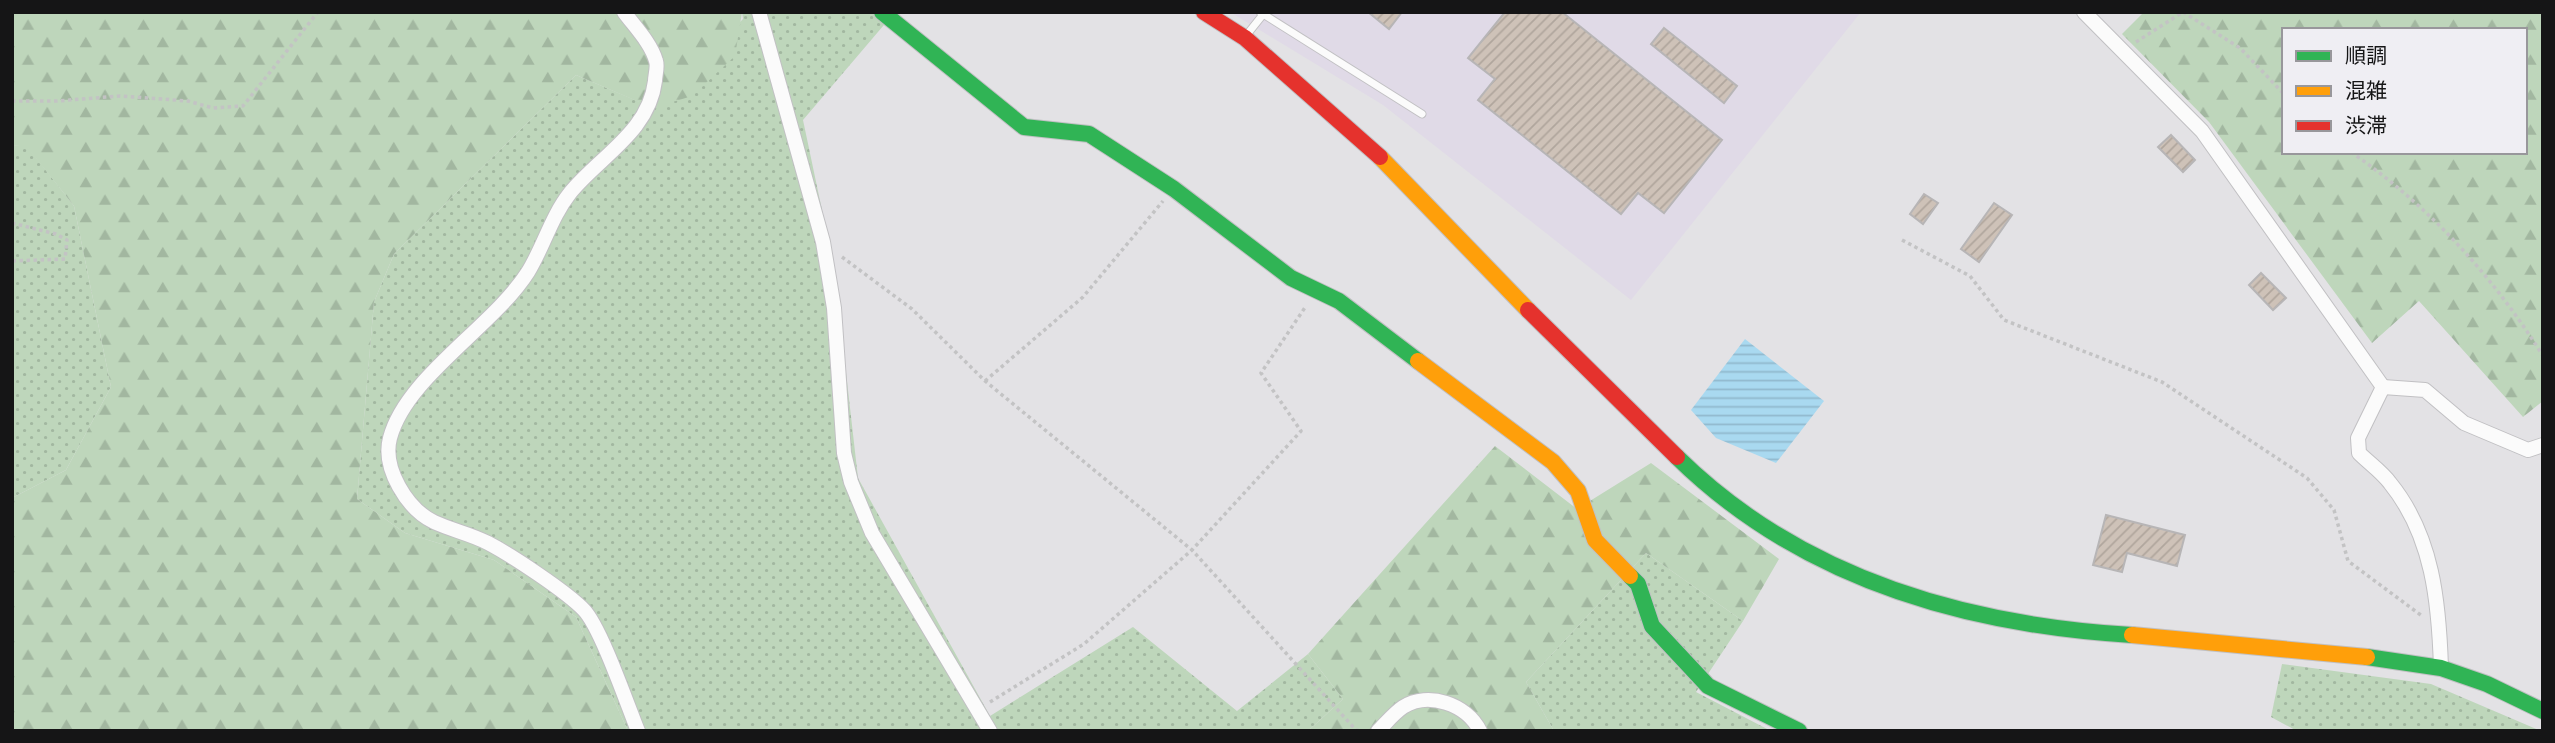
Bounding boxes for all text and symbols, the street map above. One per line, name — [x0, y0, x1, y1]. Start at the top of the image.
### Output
legend — [2282, 28, 2527, 154]
text: 順調 — [2345, 42, 2387, 69]
text: 混雑 — [2345, 77, 2387, 104]
text: 渋滞 — [2345, 112, 2387, 139]

